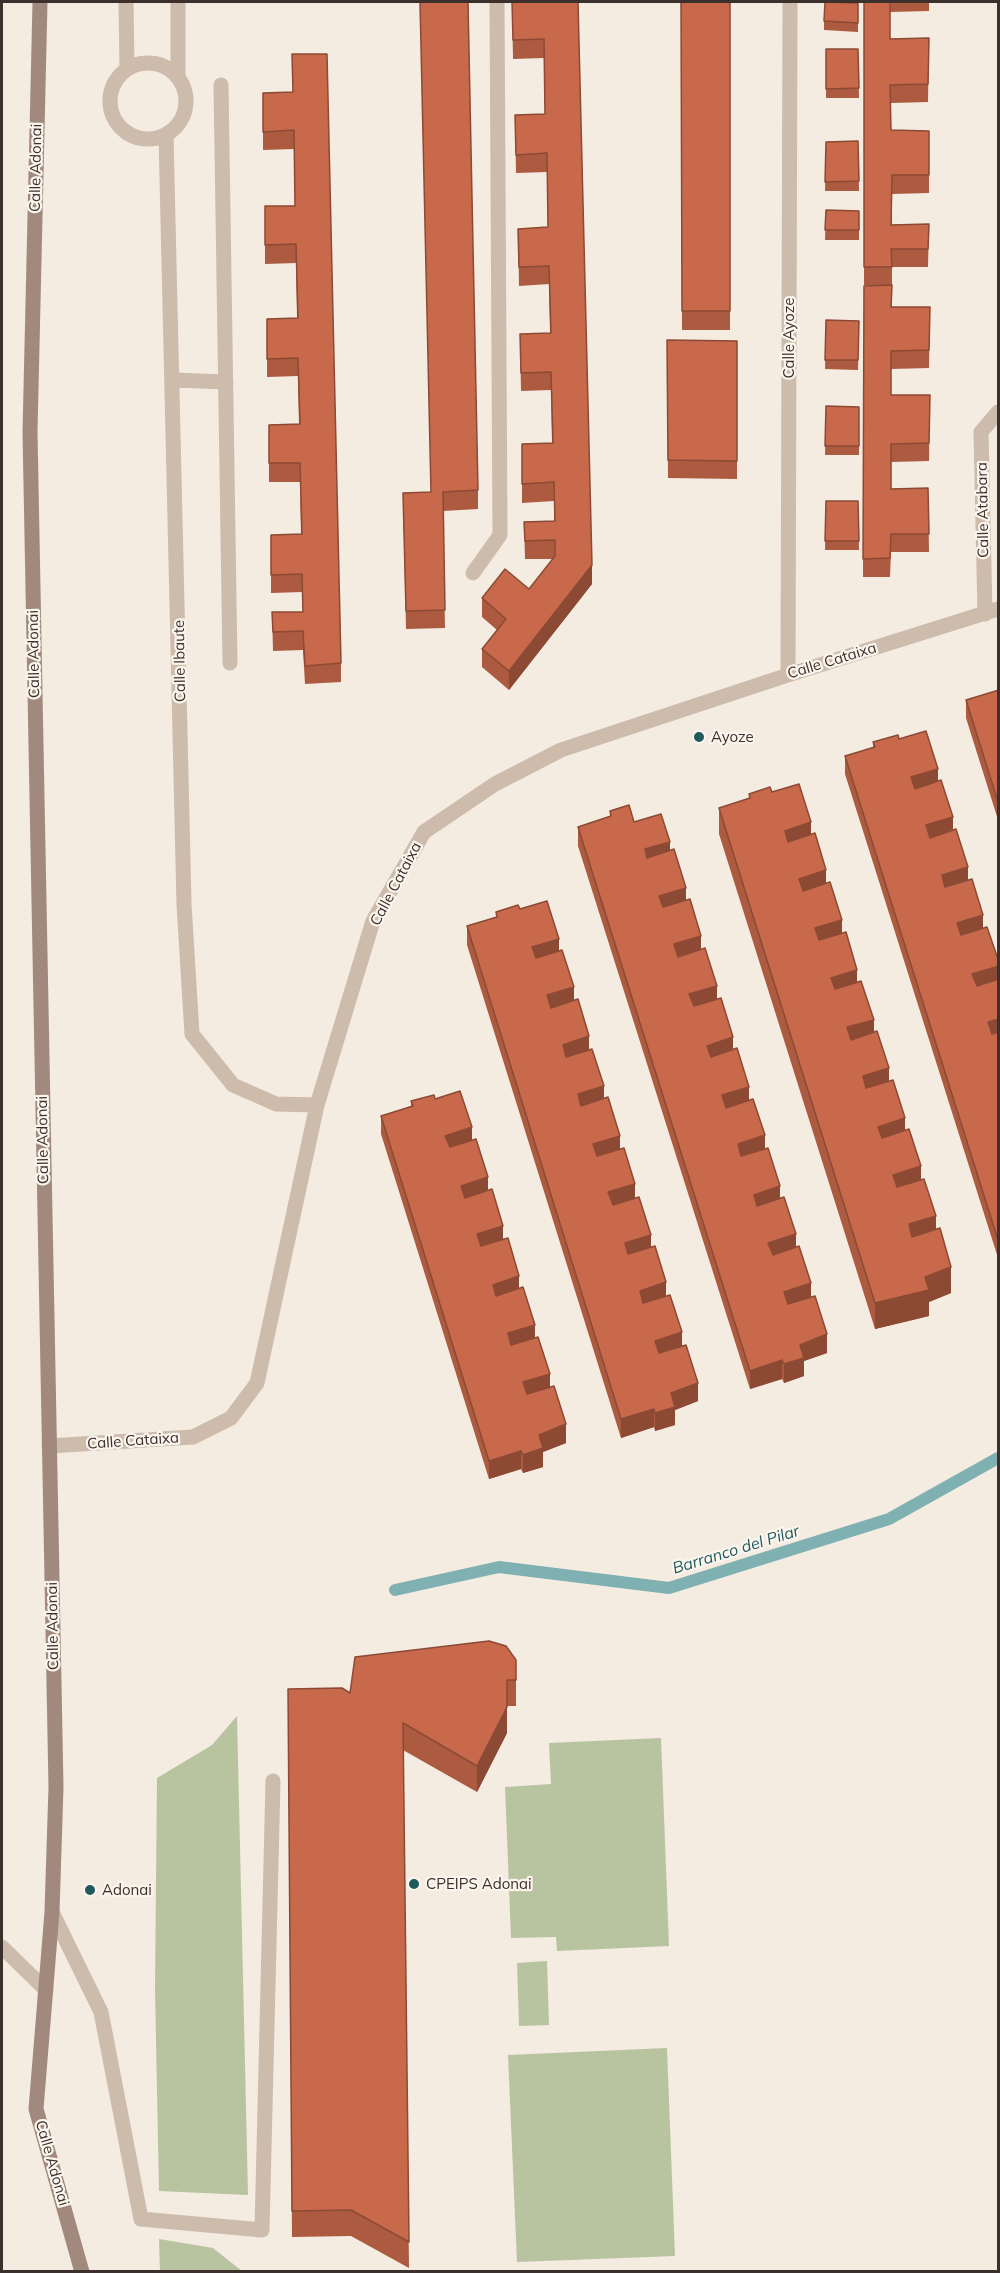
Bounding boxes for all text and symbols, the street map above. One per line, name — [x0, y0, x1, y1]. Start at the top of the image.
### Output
street label: Calle Adonai — [26, 124, 46, 212]
street label: Calle Ayoze — [780, 298, 798, 378]
street label: Calle Atabara — [973, 462, 993, 558]
street label: Calle Adonai — [24, 610, 44, 698]
street label: Calle Ibaute — [170, 620, 190, 702]
street label: Calle Cataixa — [785, 639, 879, 683]
place label: Ayoze — [711, 728, 754, 746]
marker: Ayoze — [692, 730, 706, 744]
street label: Calle Cataixa — [366, 839, 426, 929]
street label: Calle Adonai — [33, 1096, 53, 1184]
street label: Calle Cataixa — [86, 1429, 180, 1453]
water label: Barranco del Pilar — [670, 1522, 802, 1578]
street label: Calle Adonai — [43, 1582, 63, 1670]
place label: CPEIPS Adonai — [426, 1875, 532, 1893]
marker: CPEIPS Adonai — [407, 1877, 421, 1891]
place label: Adonai — [102, 1881, 152, 1899]
marker: Adonai — [83, 1883, 97, 1897]
street label: Calle Adonai — [31, 2118, 73, 2208]

